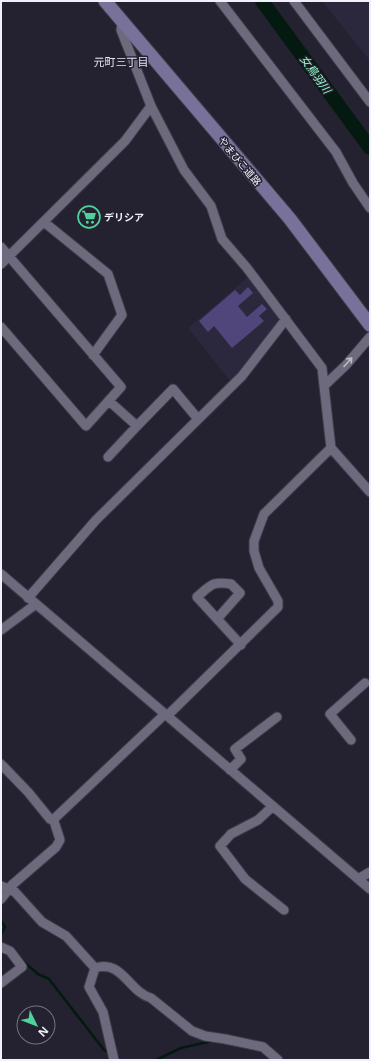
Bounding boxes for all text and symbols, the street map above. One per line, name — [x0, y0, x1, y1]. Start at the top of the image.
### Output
water label: 女鳥羽川 — [297, 52, 336, 97]
district label: 元町三丁目 — [94, 54, 149, 69]
street label: やまびこ道路 — [215, 134, 265, 188]
supermarket icon: デリシア — [76, 204, 102, 230]
place label: デリシア — [104, 210, 144, 224]
one-way arrow — [344, 357, 353, 367]
north arrow — [16, 1005, 56, 1045]
text: N — [35, 1024, 52, 1041]

